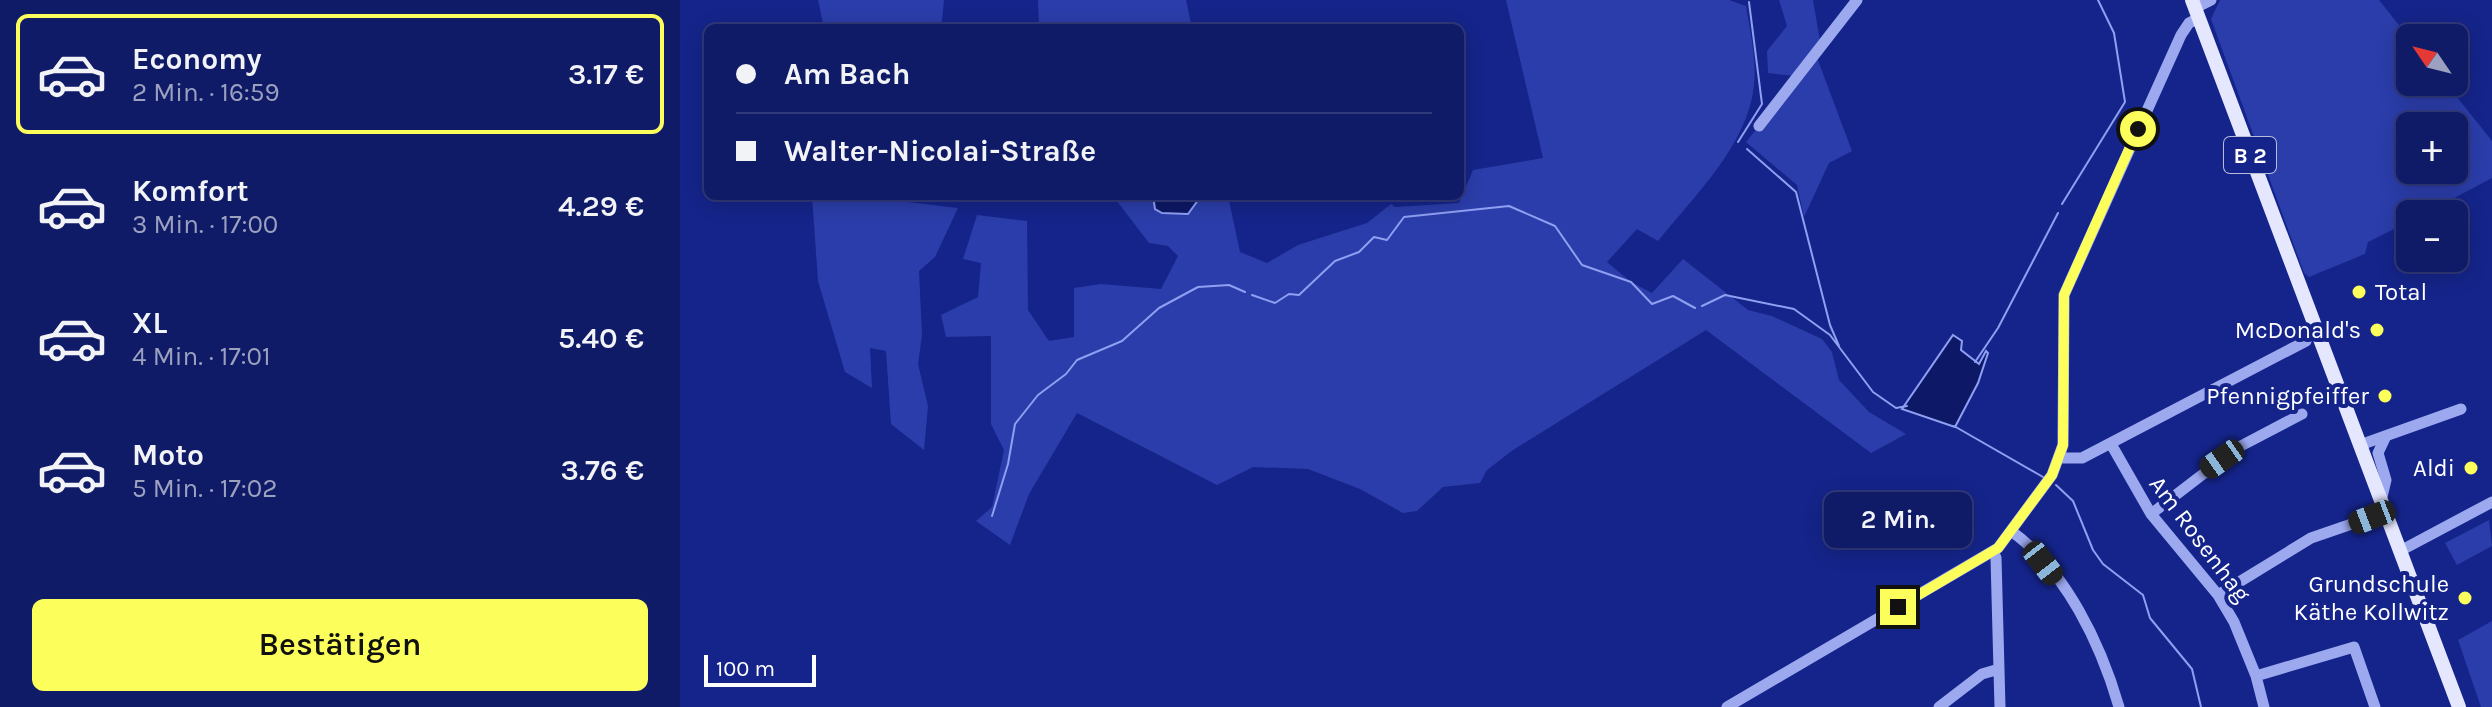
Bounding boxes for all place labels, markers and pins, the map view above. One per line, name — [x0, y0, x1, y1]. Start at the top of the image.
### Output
place label: Total — [2375, 278, 2427, 306]
marker: Total — [2350, 283, 2368, 301]
place label: McDonald's — [2235, 316, 2361, 344]
marker: McDonald's — [2368, 321, 2386, 339]
place label: Pfennigpfeiffer — [2206, 382, 2369, 410]
marker: Pfennigpfeiffer — [2376, 387, 2394, 405]
place label: Aldi — [2413, 454, 2455, 482]
marker: Aldi — [2462, 459, 2480, 477]
place label: Grundschule Käthe Kollwitz — [2294, 570, 2449, 626]
marker: Grundschule Käthe Kollwitz — [2456, 589, 2474, 607]

